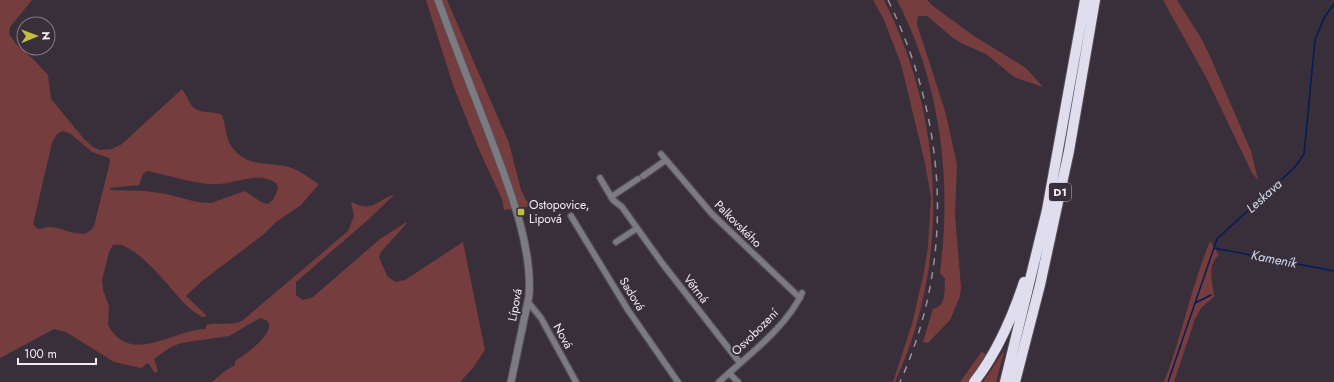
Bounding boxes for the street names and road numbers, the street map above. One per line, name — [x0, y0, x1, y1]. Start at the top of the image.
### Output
road number: D1 — [1049, 183, 1071, 201]
street label: Palkovského — [710, 196, 766, 252]
street label: Větrná — [679, 271, 713, 307]
street label: Sadová — [615, 274, 649, 314]
street label: Lípová — [503, 287, 527, 323]
street label: Osvobození — [727, 304, 783, 360]
street label: Nová — [549, 320, 577, 352]

